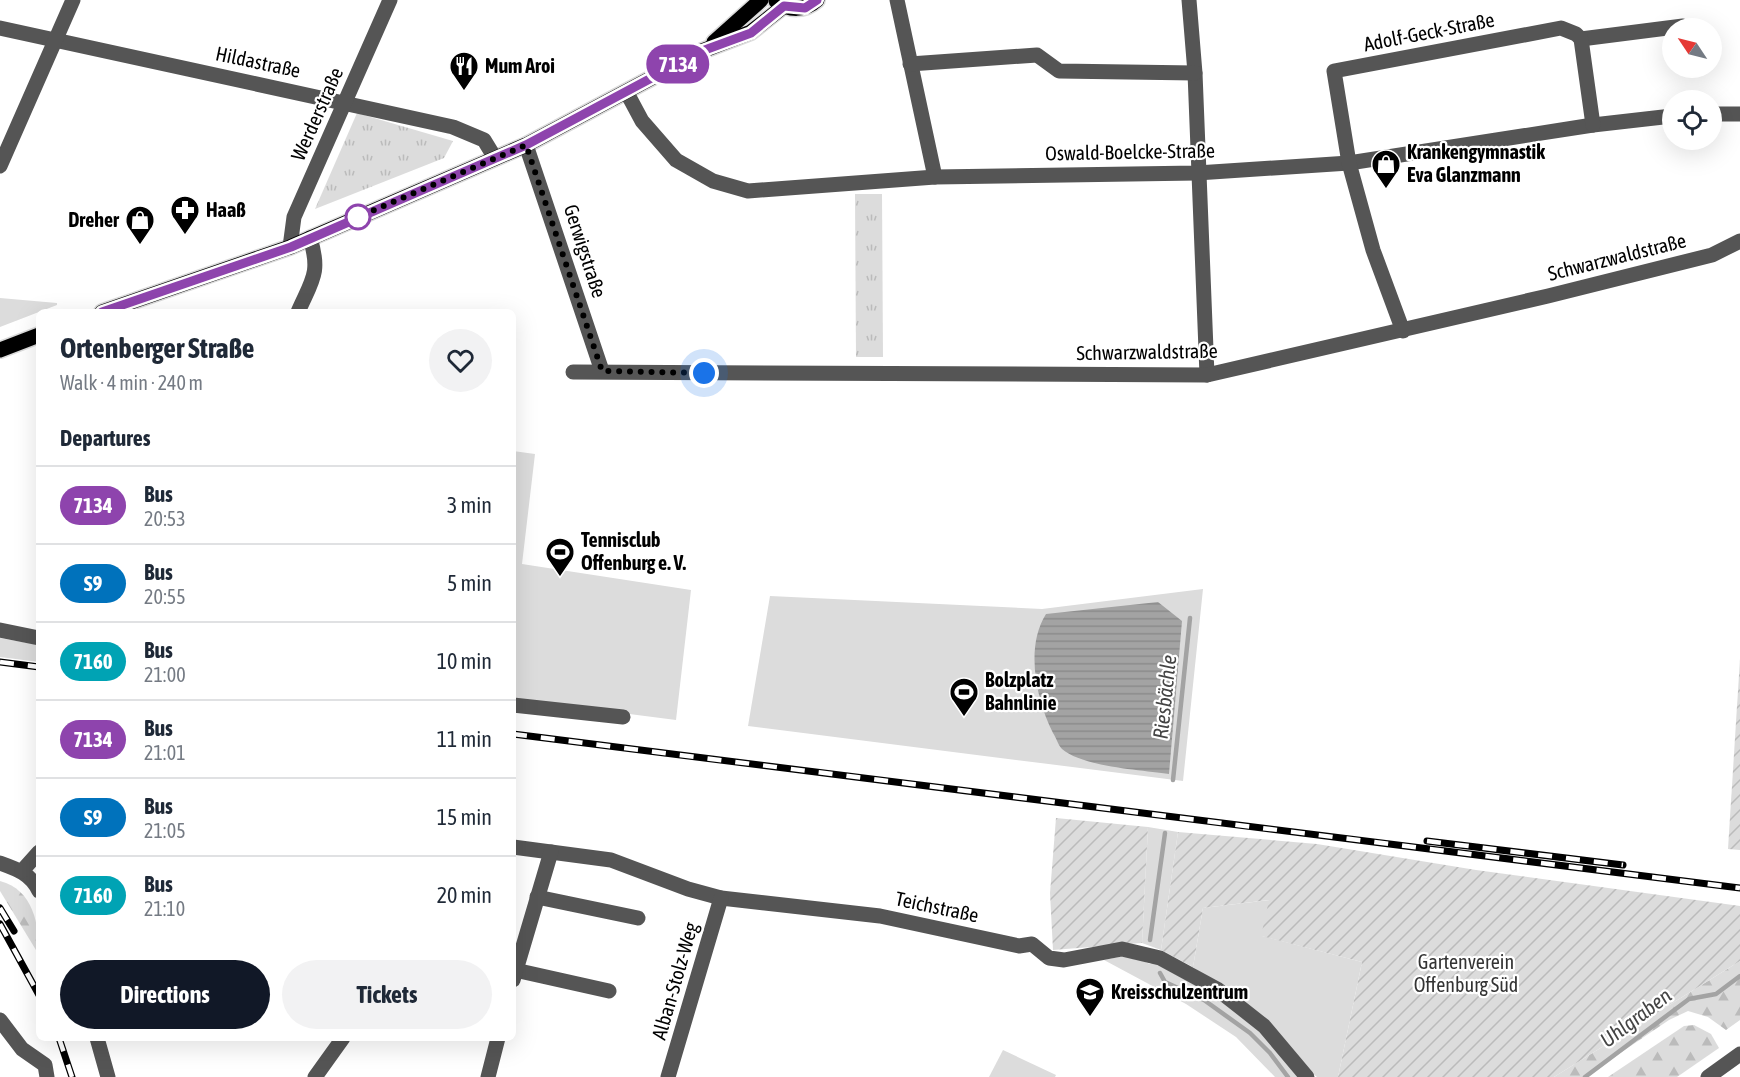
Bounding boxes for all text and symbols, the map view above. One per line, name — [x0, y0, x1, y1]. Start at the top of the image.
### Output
street label: Adolf-Geck-Straße — [1362, 8, 1496, 55]
north arrow — [1662, 18, 1722, 78]
map controls — [1662, 18, 1722, 150]
street label: Hildastraße — [214, 41, 303, 82]
line badge: 7134 — [636, 44, 720, 84]
restaurant icon: Mum Aroi — [448, 50, 480, 92]
text: 7134 — [658, 52, 698, 76]
place label: Mum Aroi — [485, 54, 555, 77]
street label: Werderstraße — [286, 64, 347, 164]
button: locate — [1662, 90, 1722, 150]
street label: Oswald-Boelcke-Straße — [1045, 139, 1215, 164]
place label: Krankengymnastik Eva Glanzmann — [1407, 140, 1545, 186]
shop icon: Krankengymnastik Eva Glanzmann — [1370, 148, 1402, 190]
pharmacy icon: Haaß — [169, 194, 201, 236]
place label: Haaß — [206, 198, 246, 221]
street label: Gerwigstraße — [560, 201, 611, 300]
shop icon: Dreher — [124, 204, 156, 246]
unlabelled marker — [345, 204, 371, 230]
place label: Dreher — [68, 208, 120, 231]
street label: Schwarzwaldstraße — [1546, 228, 1688, 285]
button: heart — [429, 329, 492, 392]
text: Ortenberger Straße — [60, 332, 255, 364]
street label: Schwarzwaldstraße — [1076, 339, 1218, 364]
your location — [689, 358, 719, 388]
text: Walk · 4 min · 240 m — [60, 371, 203, 394]
text: Departures — [60, 425, 150, 451]
text: Bus — [144, 481, 173, 507]
text: 3 min — [447, 492, 492, 518]
text: 7134 — [73, 493, 113, 517]
text: 20:53 — [144, 507, 186, 530]
place label: Tennisclub Offenburg e. V. — [581, 528, 686, 574]
sports icon: Tennisclub Offenburg e. V. — [544, 536, 576, 578]
text: Bus — [144, 559, 173, 585]
text: 5 min — [447, 570, 492, 596]
text: S9 — [84, 571, 102, 595]
text: 20:55 — [144, 585, 186, 608]
text: Bus — [144, 637, 173, 663]
text: 10 min — [437, 648, 492, 674]
text: 7160 — [73, 649, 113, 673]
water label: Riesbächle — [1148, 653, 1180, 740]
text: 21:00 — [144, 663, 186, 686]
place label: Bolzplatz Bahnlinie — [985, 668, 1056, 714]
sports icon: Bolzplatz Bahnlinie — [948, 676, 980, 718]
text: Bus — [144, 715, 173, 741]
text: 11 min — [437, 726, 492, 752]
text: 7134 — [73, 727, 113, 751]
text: 21:01 — [144, 741, 186, 764]
text: Bus — [144, 793, 173, 819]
text: 15 min — [437, 804, 492, 830]
text: S9 — [84, 805, 102, 829]
text: 21:05 — [144, 819, 186, 842]
text: Bus — [144, 871, 173, 897]
text: 20 min — [437, 882, 492, 908]
text: 7160 — [73, 883, 113, 907]
street label: Teichstraße — [893, 886, 981, 927]
text: 21:10 — [144, 897, 185, 920]
street label: Alban-Stolz-Weg — [647, 919, 702, 1042]
park label: Gartenverein Offenburg Süd — [1414, 950, 1518, 996]
button: Directions — [60, 960, 270, 1029]
button: Tickets — [282, 960, 492, 1029]
school or university icon: Kreisschulzentrum — [1074, 976, 1106, 1018]
place label: Kreisschulzentrum — [1111, 980, 1248, 1003]
water label: Uhlgraben — [1595, 983, 1676, 1052]

